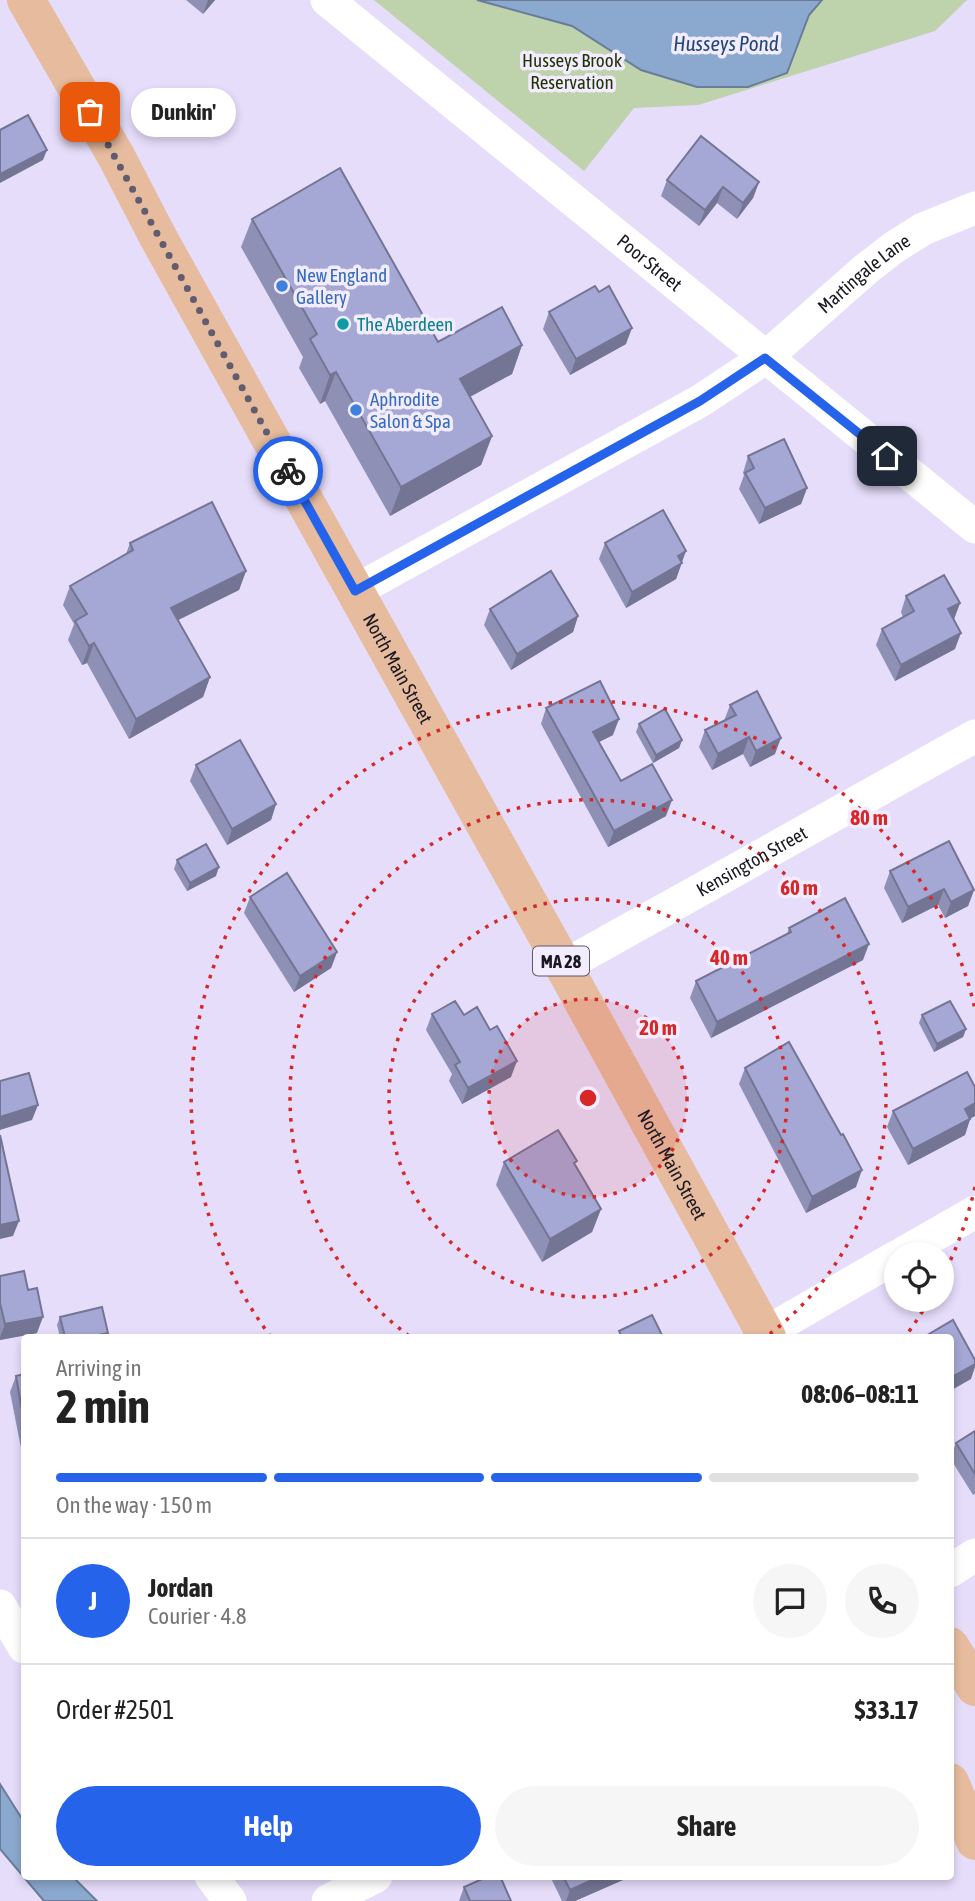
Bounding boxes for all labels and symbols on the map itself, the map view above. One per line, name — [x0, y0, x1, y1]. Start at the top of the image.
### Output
water label: Husseys Pond — [673, 31, 779, 55]
park label: Husseys Brook Reservation — [522, 49, 623, 93]
pin — [60, 82, 120, 142]
callout: Dunkin' — [132, 88, 237, 136]
street label: Martingale Lane — [813, 229, 914, 317]
street label: Poor Street — [613, 230, 687, 295]
place label: New England Gallery — [296, 264, 387, 308]
marker: New England Gallery — [274, 278, 290, 294]
place label: The Aberdeen — [357, 313, 453, 335]
marker: The Aberdeen — [335, 316, 351, 332]
place label: Aphrodite Salon & Spa — [370, 388, 451, 432]
marker: Aphrodite Salon & Spa — [348, 402, 364, 418]
pin — [857, 426, 917, 486]
courier — [253, 436, 323, 506]
street label: North Main Street — [359, 610, 437, 727]
text: 80 m — [850, 805, 888, 829]
street label: Kensington Street — [693, 821, 811, 901]
text: 60 m — [780, 875, 818, 899]
text: 40 m — [709, 945, 748, 969]
road number: MA 28 — [533, 946, 589, 976]
text: 20 m — [639, 1015, 677, 1039]
centre of rings — [576, 1086, 600, 1110]
street label: North Main Street — [633, 1106, 711, 1224]

